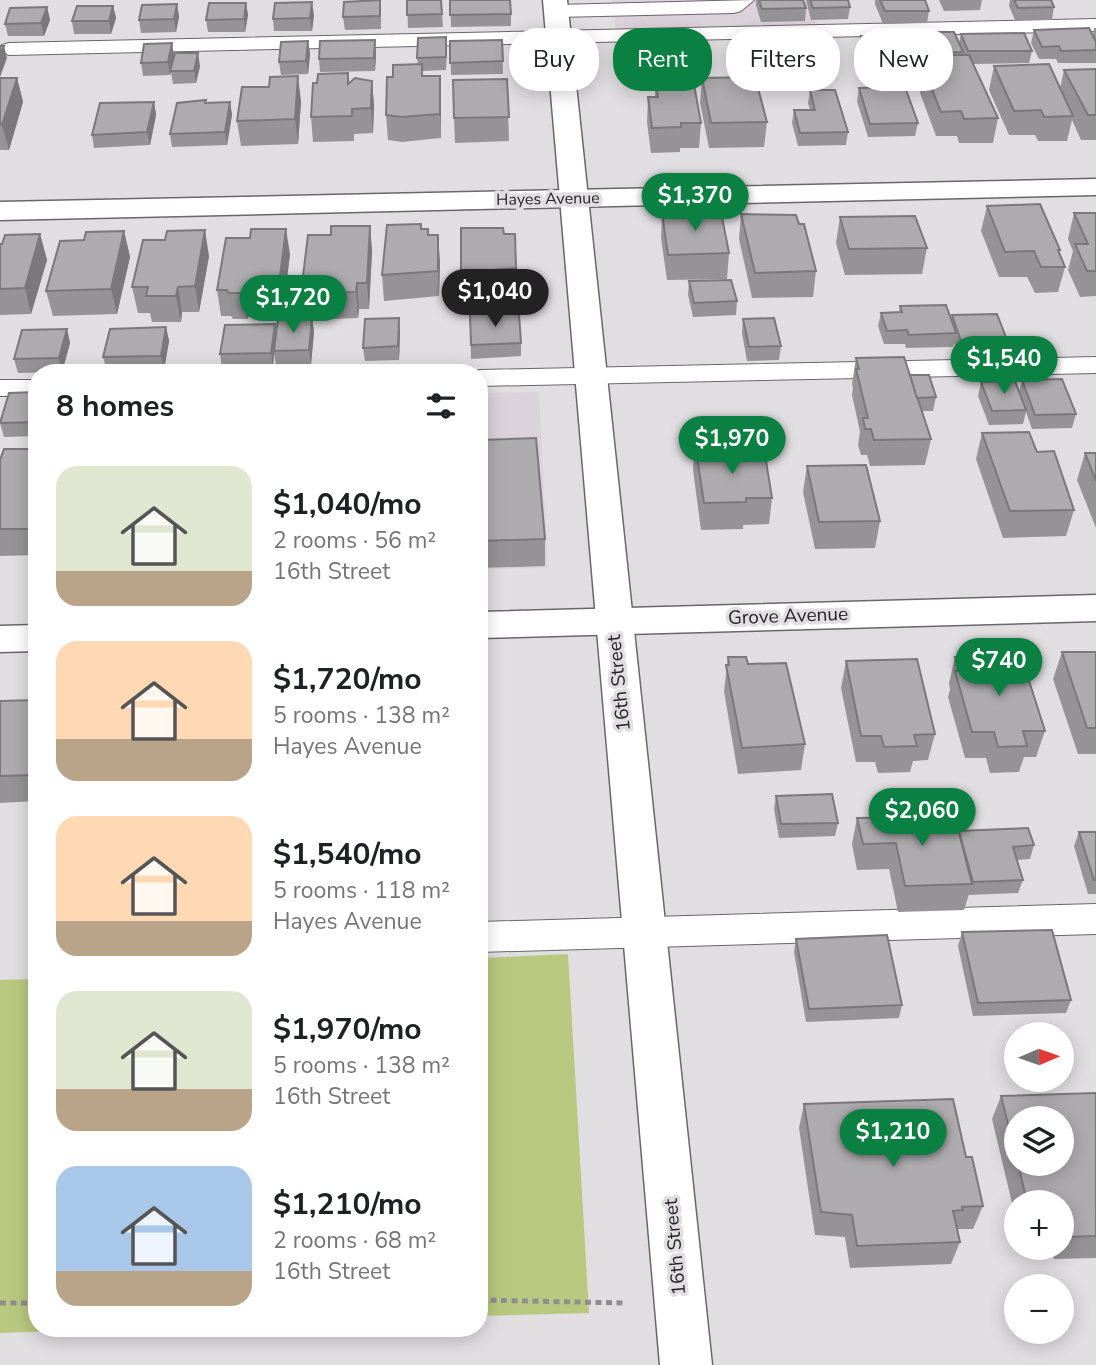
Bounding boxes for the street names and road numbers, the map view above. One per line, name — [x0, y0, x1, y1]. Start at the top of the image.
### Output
street label: Hayes Avenue — [496, 187, 600, 211]
street label: Grove Avenue — [727, 601, 849, 631]
street label: 16th Street — [601, 633, 637, 733]
street label: 16th Street — [658, 1197, 692, 1296]

